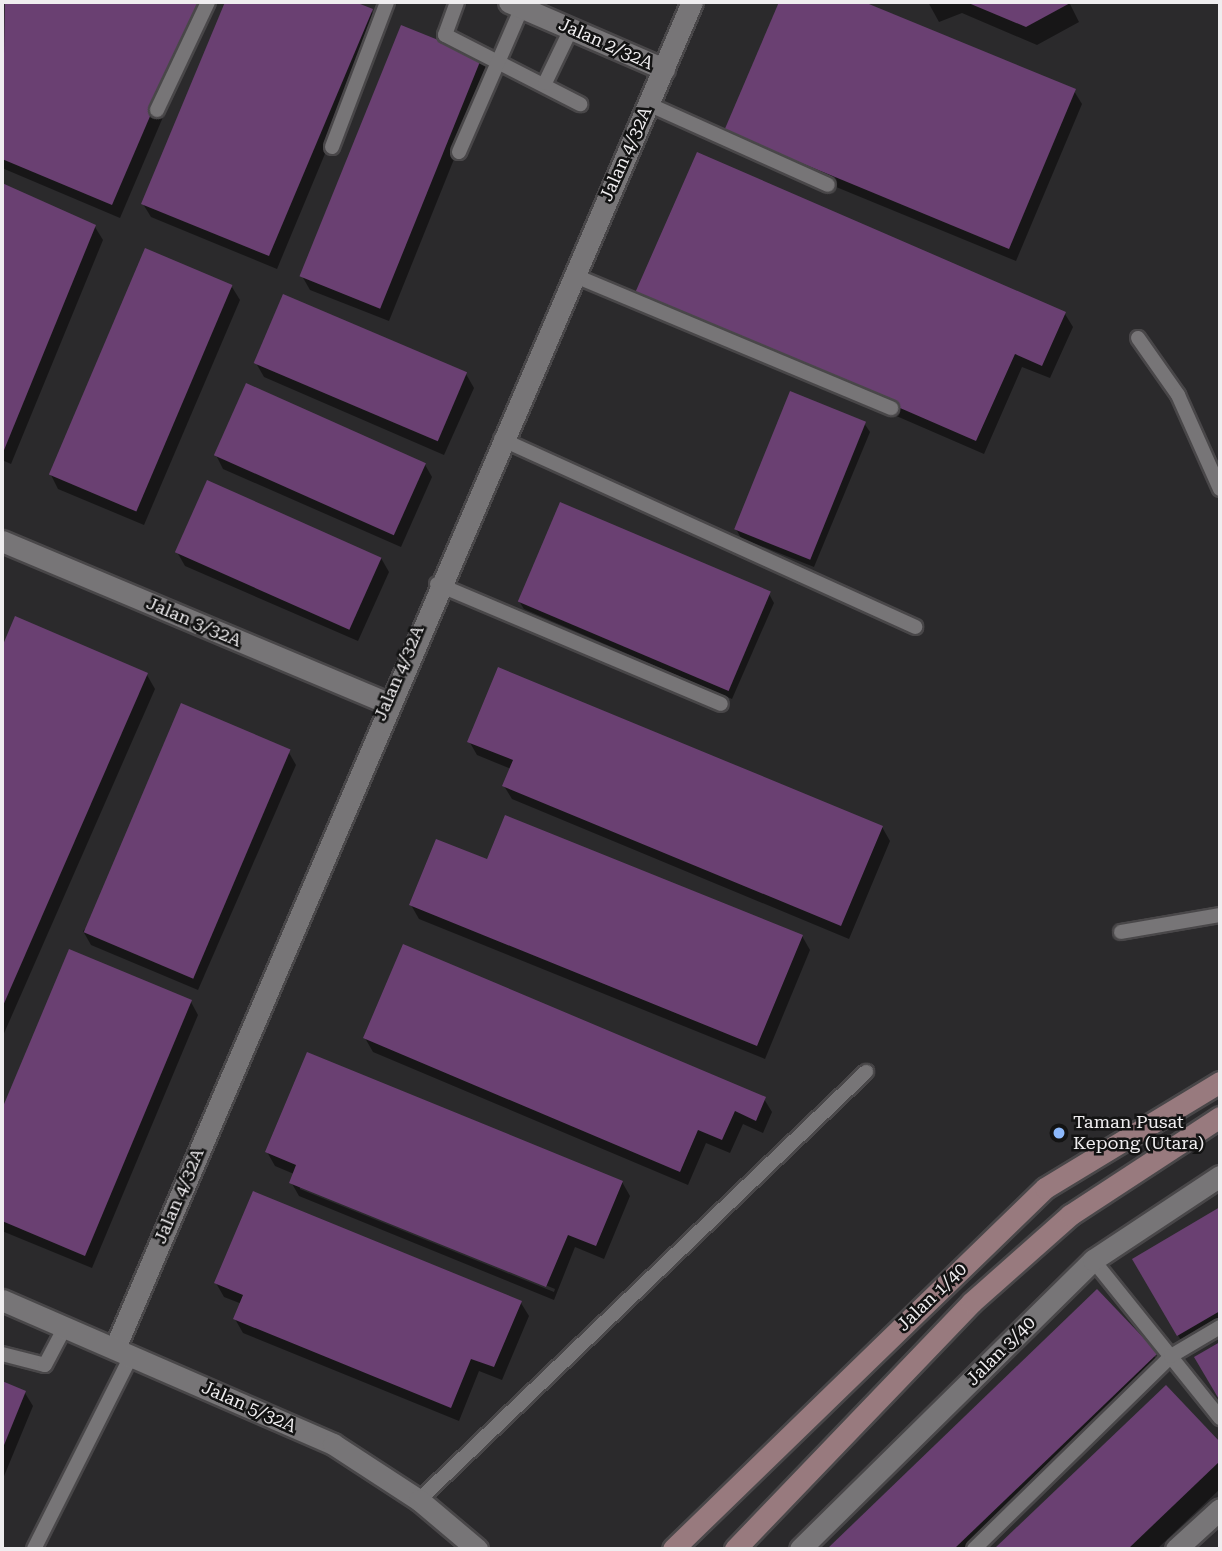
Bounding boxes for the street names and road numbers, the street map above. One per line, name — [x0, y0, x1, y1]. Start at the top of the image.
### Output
street label: Jalan 2/32A — [555, 14, 657, 74]
street label: Jalan 4/32A — [596, 103, 656, 205]
street label: Jalan 3/32A — [143, 592, 245, 652]
street label: Jalan 4/32A — [369, 622, 429, 724]
street label: Jalan 4/32A — [149, 1145, 209, 1247]
street label: Jalan 1/40 — [893, 1258, 971, 1336]
street label: Jalan 3/40 — [962, 1312, 1040, 1390]
street label: Jalan 5/32A — [198, 1377, 300, 1437]

